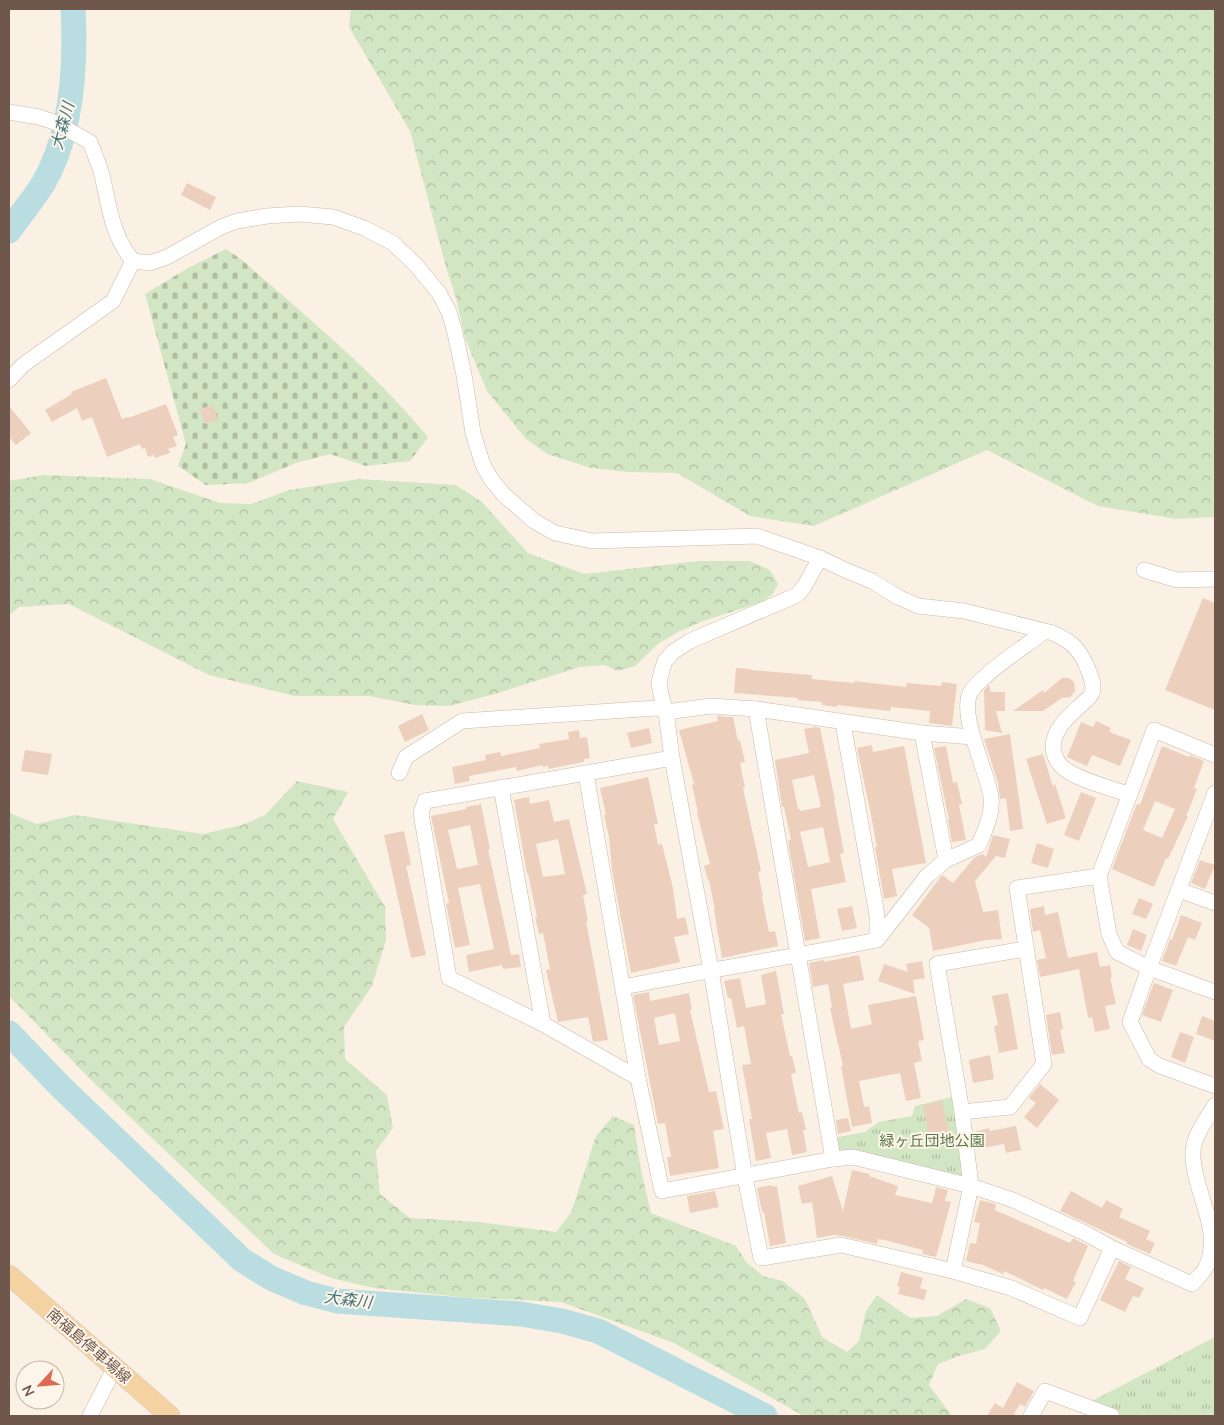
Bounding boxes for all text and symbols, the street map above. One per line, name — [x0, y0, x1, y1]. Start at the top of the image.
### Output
water label: 大森川 — [46, 98, 80, 152]
park label: 緑ヶ丘団地公園 — [879, 1131, 985, 1151]
water label: 大森川 — [323, 1286, 375, 1314]
street label: 南福島停車場線 — [43, 1304, 135, 1388]
north arrow — [15, 1360, 65, 1410]
text: N — [18, 1382, 40, 1399]

